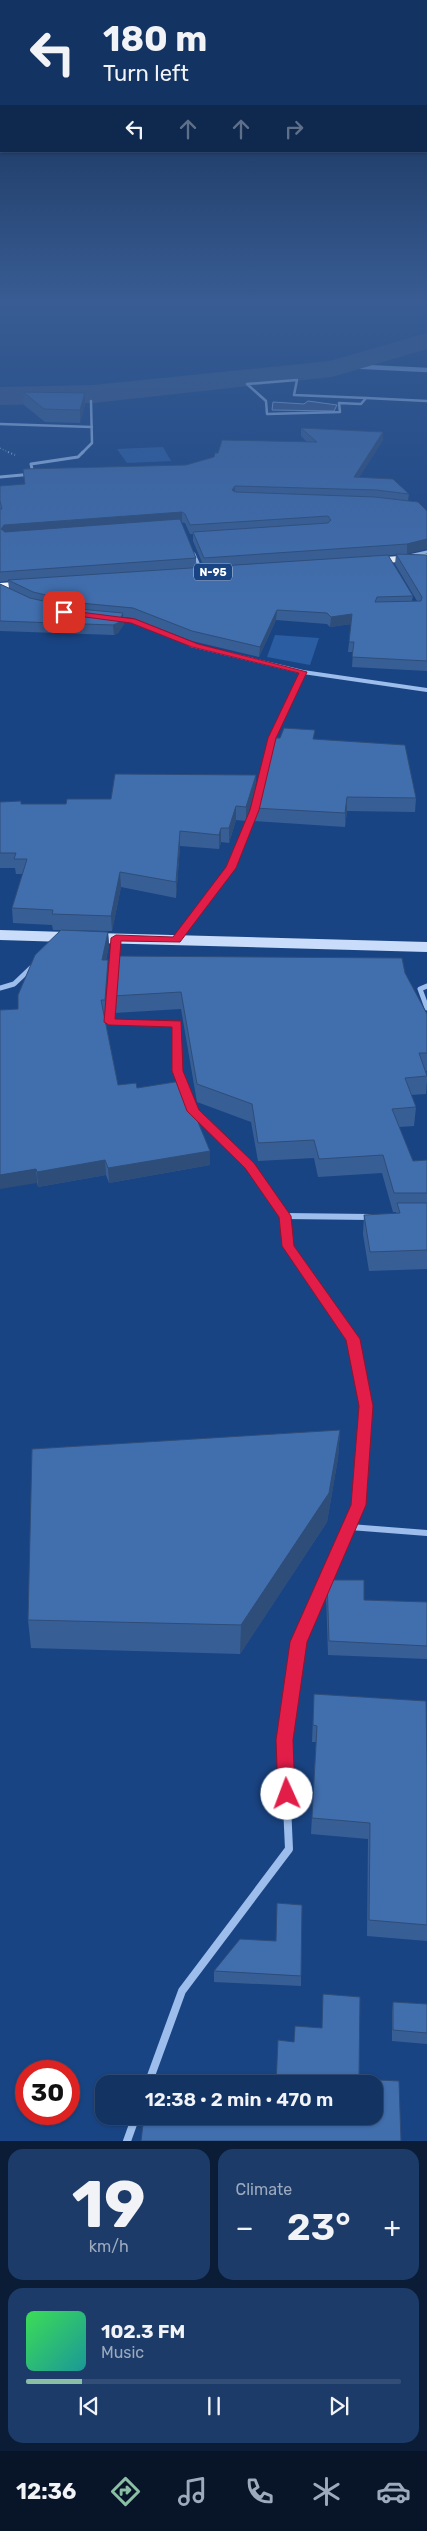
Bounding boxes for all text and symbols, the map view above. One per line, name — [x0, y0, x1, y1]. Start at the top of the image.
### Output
text: 180 m — [103, 18, 207, 60]
icon: left — [20, 20, 85, 85]
text: Turn left — [103, 60, 189, 87]
icon: left — [121, 115, 149, 143]
icon: ahead — [174, 115, 202, 143]
icon: ahead — [227, 115, 255, 143]
icon: right — [280, 115, 308, 143]
road number: N-95 — [194, 564, 232, 580]
pin — [43, 591, 85, 633]
icon: arrive — [50, 598, 78, 626]
position arrow — [260, 1767, 312, 1819]
speed limit sign: 30 — [15, 2060, 80, 2125]
text: 12:38 · 2 min · 470 m — [145, 2088, 333, 2111]
text: 19 — [72, 2166, 146, 2243]
text: Climate — [236, 2180, 292, 2199]
text: 23° — [287, 2204, 351, 2250]
text: − — [236, 2211, 254, 2244]
text: + — [384, 2211, 401, 2244]
text: km/h — [89, 2237, 129, 2256]
text: 102.3 FM — [101, 2320, 185, 2343]
text: Music — [101, 2343, 144, 2362]
icon: previous — [75, 2392, 103, 2420]
icon: pause — [200, 2392, 228, 2420]
icon: next — [325, 2392, 353, 2420]
icon: directions — [108, 2474, 143, 2509]
icon: music — [175, 2474, 210, 2509]
icon: phone — [242, 2474, 277, 2509]
icon: climate — [309, 2474, 344, 2509]
icon: car — [376, 2474, 411, 2509]
text: 12:36 — [16, 2478, 76, 2505]

